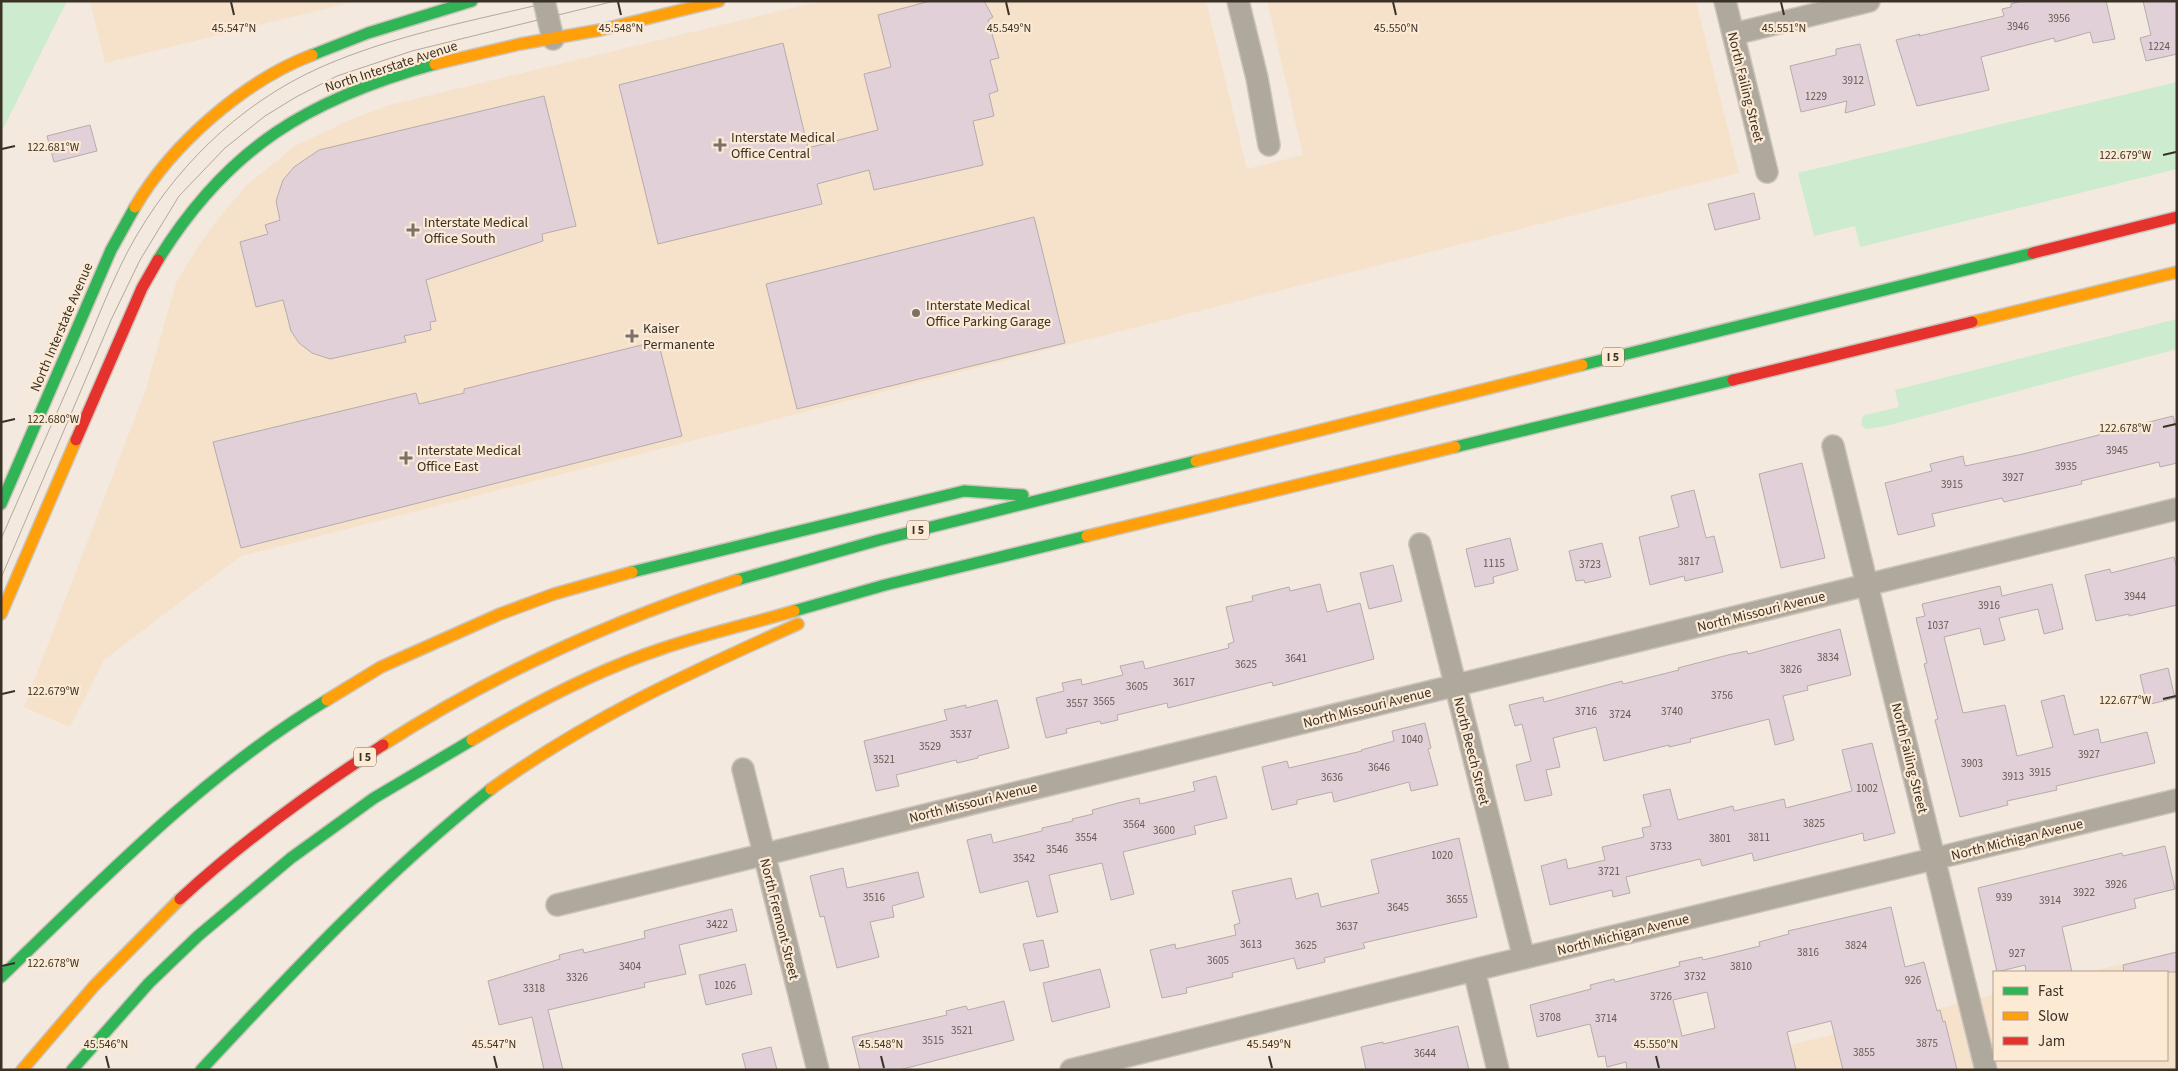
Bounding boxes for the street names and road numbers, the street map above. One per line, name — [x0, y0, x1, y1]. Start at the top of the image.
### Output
street label: North Failing Street — [1722, 30, 1768, 145]
street label: North Interstate Avenue — [322, 36, 460, 98]
street label: North Interstate Avenue — [26, 260, 98, 395]
road number: I 5 — [1602, 348, 1624, 367]
road number: I 5 — [907, 520, 929, 540]
street label: North Missouri Avenue — [1695, 586, 1827, 638]
street label: North Missouri Avenue — [1301, 682, 1433, 734]
street label: North Beech Street — [1448, 695, 1494, 808]
street label: North Failing Street — [1886, 701, 1932, 816]
road number: I 5 — [354, 748, 376, 766]
street label: North Missouri Avenue — [907, 777, 1039, 829]
street label: North Michigan Avenue — [1949, 814, 2085, 866]
street label: North Fremont Street — [754, 856, 804, 982]
street label: North Michigan Avenue — [1555, 909, 1691, 961]

